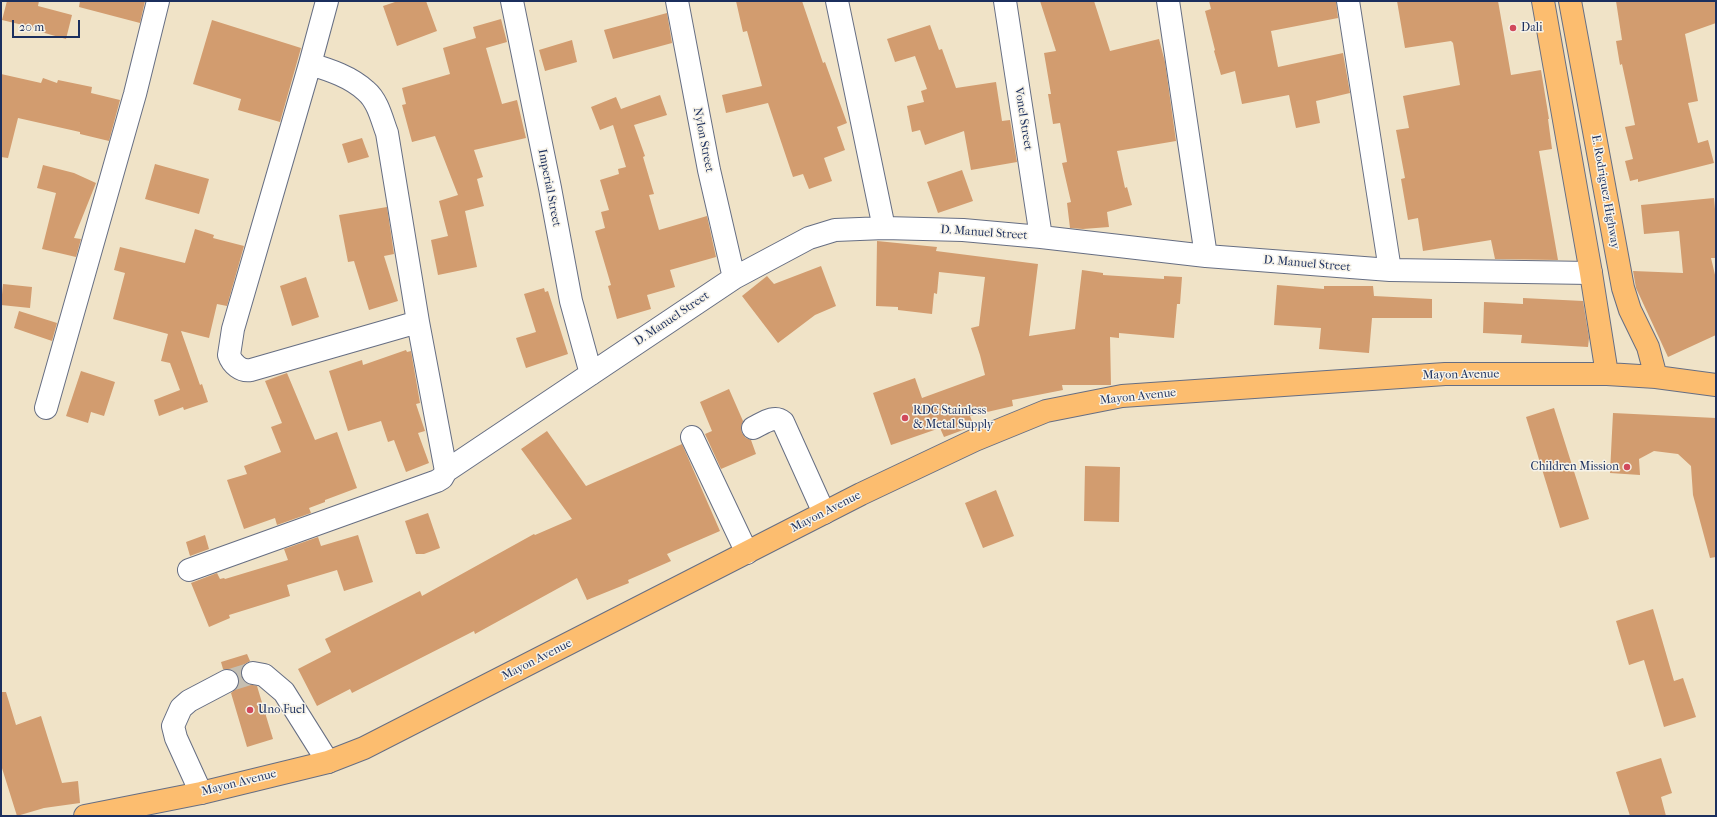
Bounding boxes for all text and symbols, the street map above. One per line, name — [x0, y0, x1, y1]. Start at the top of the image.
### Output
scale bar — [14, 12, 82, 38]
text: 20 m — [19, 20, 44, 34]
place label: Dali — [1521, 21, 1543, 35]
marker: Dali — [1508, 23, 1518, 33]
street label: Vonel Street — [1011, 87, 1035, 151]
street label: Nylon Street — [690, 106, 716, 174]
street label: E. Rodriguez Highway — [1588, 134, 1622, 250]
street label: Imperial Street — [534, 148, 564, 228]
street label: D. Manuel Street — [940, 223, 1028, 243]
street label: D. Manuel Street — [1263, 253, 1351, 275]
street label: D. Manuel Street — [632, 289, 712, 349]
street label: Mayon Avenue — [1422, 367, 1500, 383]
street label: Mayon Avenue — [1099, 386, 1177, 408]
place label: RDC Stainless & Metal Supply — [913, 404, 993, 432]
marker: RDC Stainless & Metal Supply — [900, 413, 910, 423]
place label: Children Mission — [1531, 460, 1619, 474]
marker: Children Mission — [1622, 462, 1632, 472]
street label: Mayon Avenue — [789, 488, 863, 536]
street label: Mayon Avenue — [500, 636, 574, 684]
place label: Uno Fuel — [258, 703, 305, 717]
marker: Uno Fuel — [245, 705, 255, 715]
street label: Mayon Avenue — [200, 767, 278, 799]

